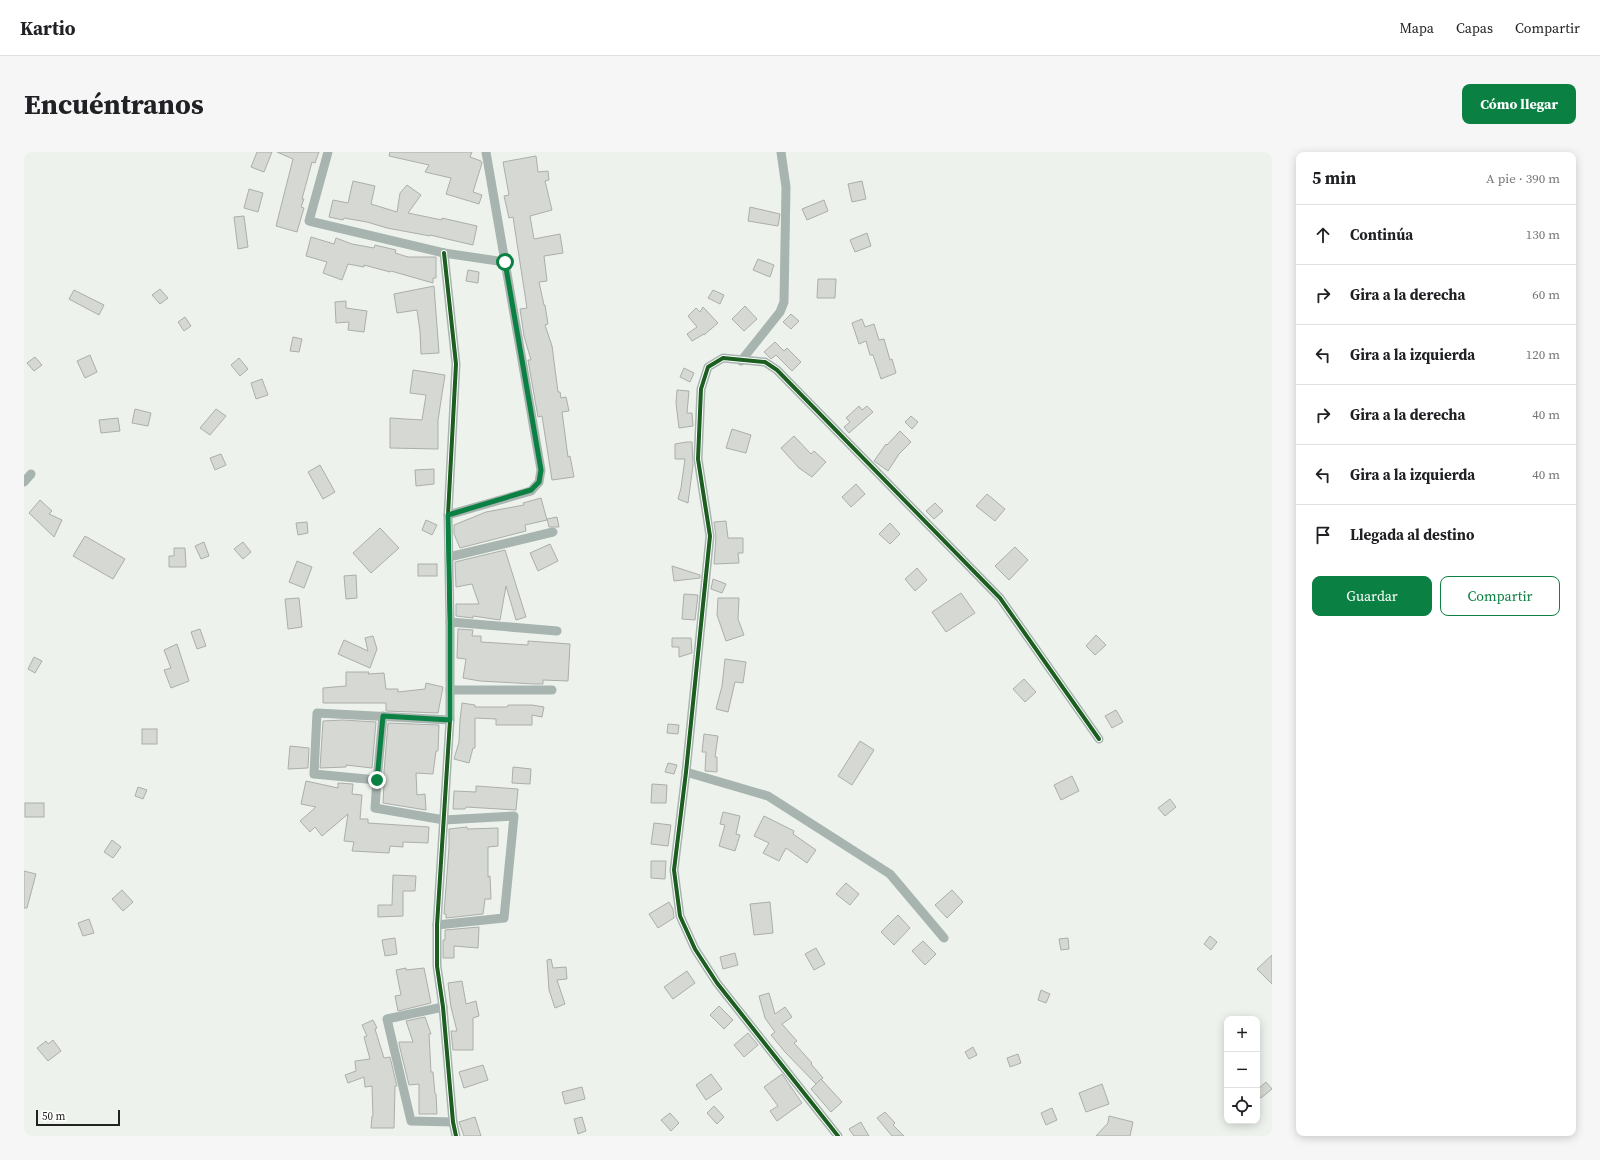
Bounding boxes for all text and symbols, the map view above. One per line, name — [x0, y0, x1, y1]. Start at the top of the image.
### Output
text: Kartio — [20, 15, 76, 41]
text: Mapa — [1399, 18, 1434, 38]
text: Capas — [1456, 18, 1493, 38]
text: Compartir — [1515, 18, 1580, 38]
button: Cómo llegar — [1462, 84, 1576, 124]
text: Encuéntranos — [24, 85, 204, 123]
text: 5 min — [1312, 166, 1356, 190]
text: A pie · 390 m — [1486, 170, 1560, 187]
icon: ahead — [1312, 224, 1334, 246]
text: Continúa — [1350, 224, 1413, 245]
text: 130 m — [1526, 226, 1560, 243]
route start — [496, 253, 514, 271]
icon: right — [1312, 284, 1334, 306]
text: Gira a la derecha — [1350, 284, 1465, 305]
text: 60 m — [1532, 286, 1560, 303]
icon: left — [1312, 344, 1334, 366]
text: Gira a la izquierda — [1350, 344, 1475, 365]
text: 120 m — [1526, 346, 1560, 363]
icon: right — [1312, 404, 1334, 426]
text: Gira a la derecha — [1350, 404, 1465, 425]
text: 40 m — [1532, 406, 1560, 423]
icon: left — [1312, 464, 1334, 486]
text: Gira a la izquierda — [1350, 464, 1475, 485]
text: 40 m — [1532, 466, 1560, 483]
icon: arrive — [1312, 524, 1334, 546]
text: Llegada al destino — [1350, 524, 1475, 545]
button: Guardar — [1312, 576, 1432, 616]
button: Compartir — [1440, 576, 1560, 616]
route end — [368, 771, 386, 789]
map controls — [1224, 1016, 1260, 1124]
button: + — [1224, 1016, 1260, 1052]
button: − — [1224, 1052, 1260, 1088]
button: locate — [1224, 1088, 1260, 1124]
scale bar — [36, 1108, 120, 1127]
text: 50 m — [42, 1109, 65, 1124]

